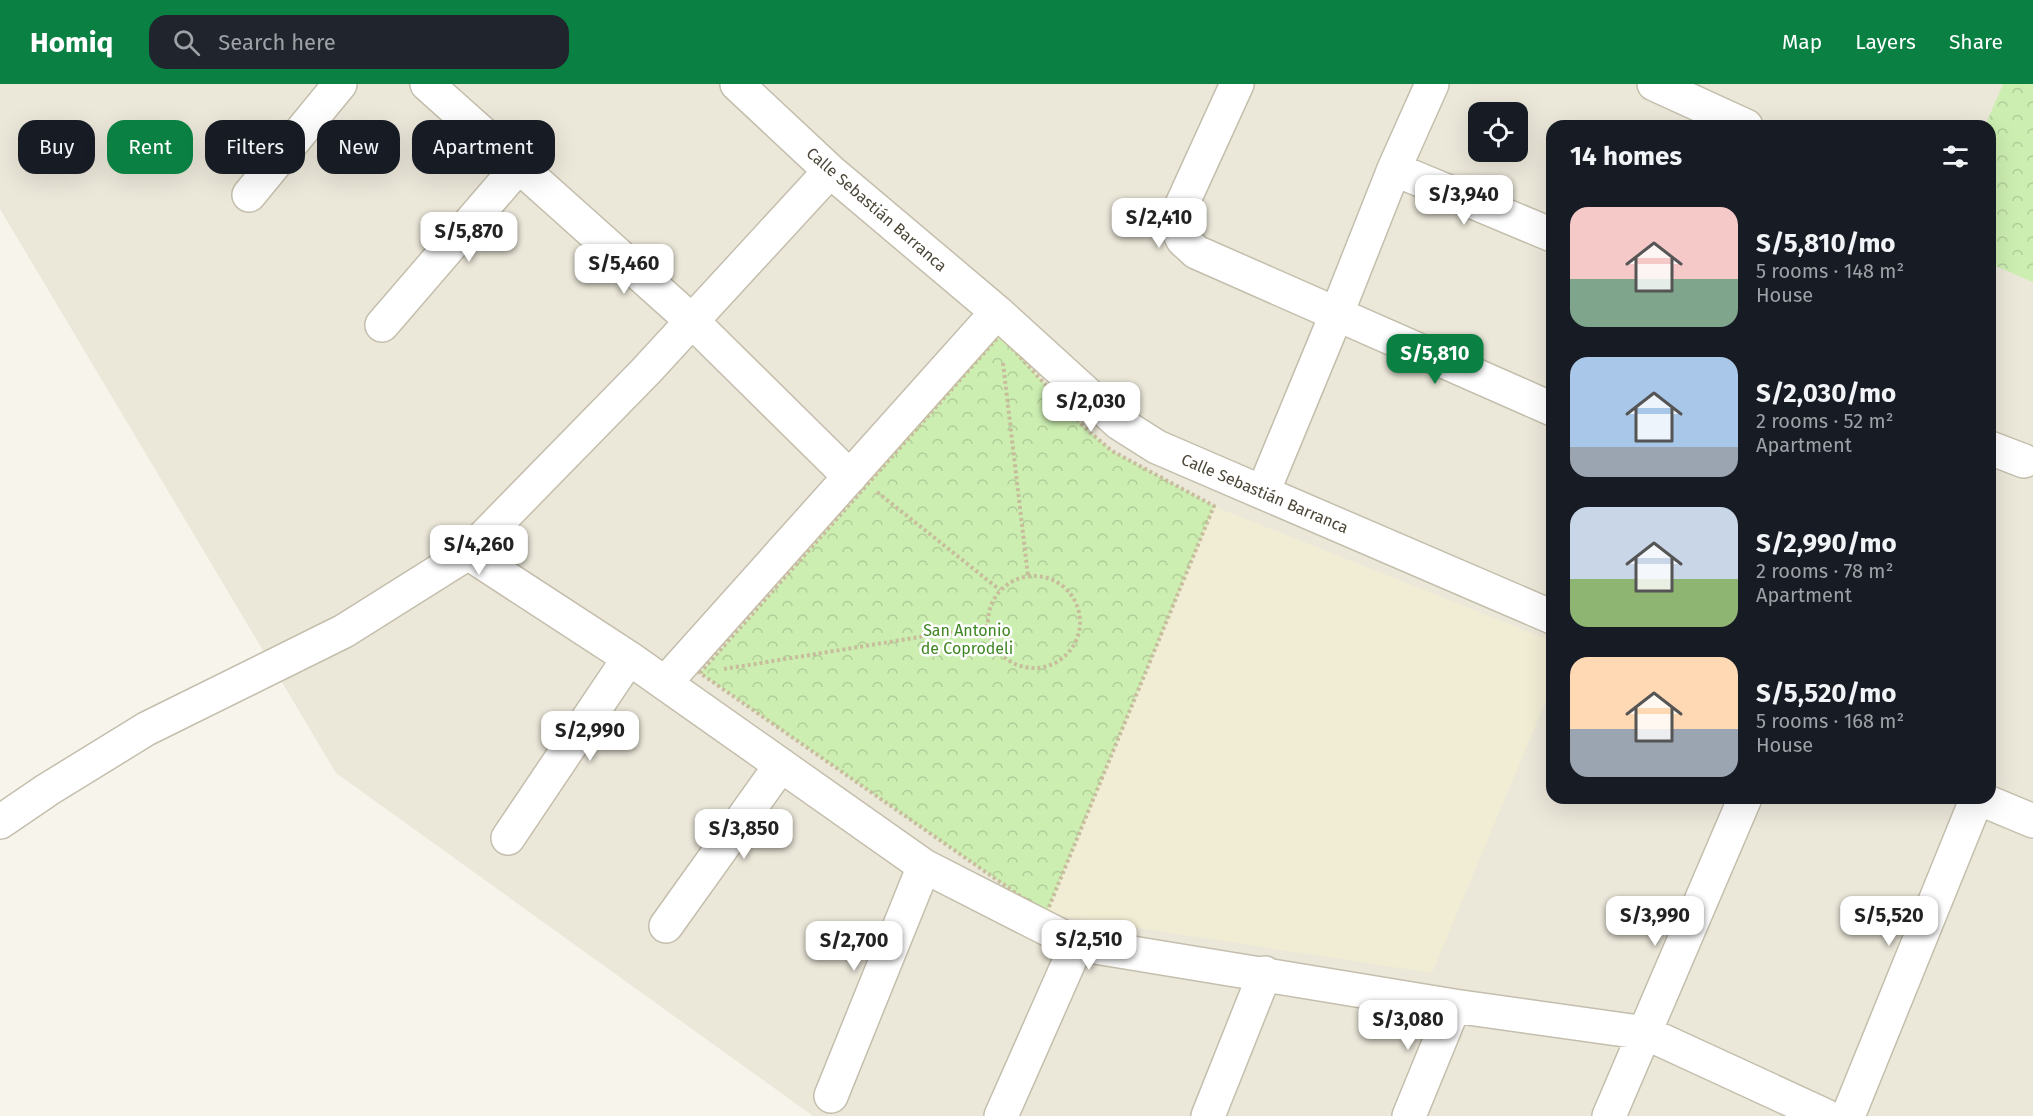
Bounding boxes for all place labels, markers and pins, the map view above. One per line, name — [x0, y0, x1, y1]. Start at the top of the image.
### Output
pin: S/3,940 — [1409, 175, 1519, 226]
pin: S/2,410 — [1104, 198, 1214, 249]
pin: S/5,870 — [414, 212, 524, 263]
pin: S/5,460 — [569, 244, 679, 295]
pin: S/5,810 — [1380, 334, 1490, 385]
pin: S/2,030 — [1036, 382, 1146, 433]
pin: S/4,260 — [424, 525, 534, 576]
pin: S/2,990 — [535, 711, 645, 762]
pin: S/3,850 — [689, 809, 799, 860]
pin: S/3,990 — [1600, 896, 1710, 947]
pin: S/5,520 — [1834, 896, 1944, 947]
pin: S/2,510 — [1034, 920, 1144, 971]
pin: S/2,700 — [799, 921, 909, 972]
pin: S/3,080 — [1353, 1000, 1463, 1051]

